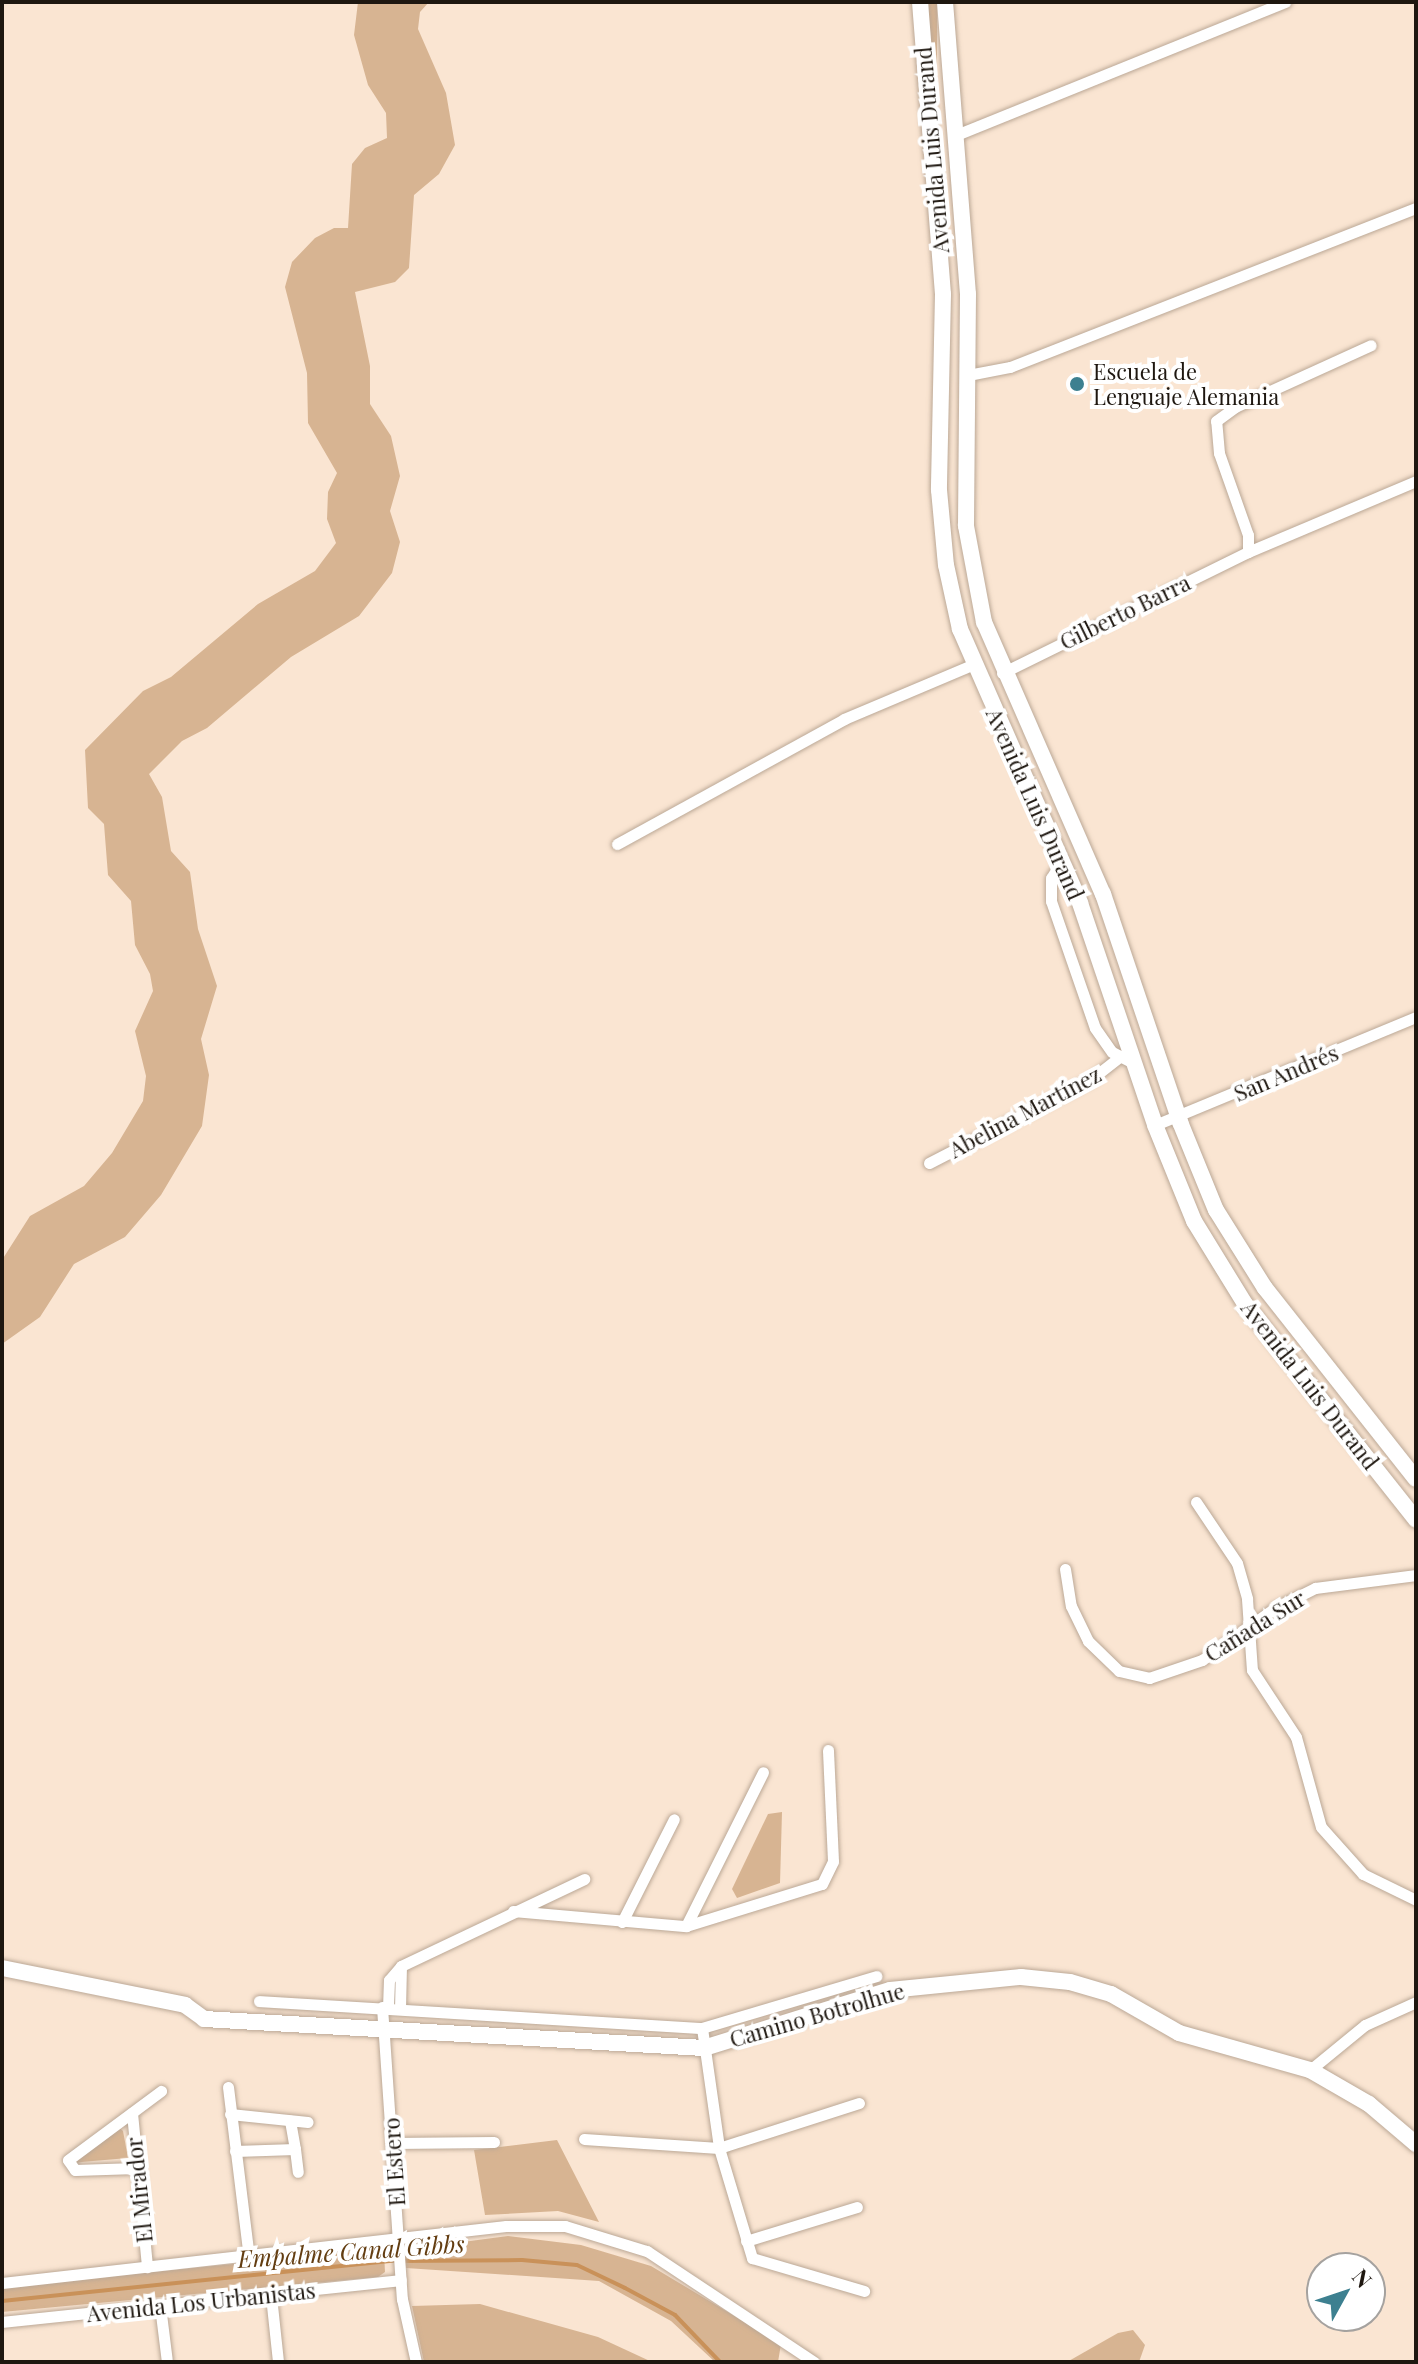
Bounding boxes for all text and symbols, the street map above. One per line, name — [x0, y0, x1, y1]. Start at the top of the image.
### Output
street label: Avenida Luis Durand — [910, 46, 954, 254]
place label: Escuela de Lenguaje Alemania — [1093, 358, 1280, 410]
marker: Escuela de Lenguaje Alemania — [1068, 375, 1086, 393]
street label: Gilberto Barra — [1055, 569, 1195, 655]
street label: Avenida Luis Durand — [981, 704, 1089, 904]
street label: San Andrés — [1230, 1039, 1342, 1107]
street label: Abelina Martínez — [944, 1061, 1106, 1163]
street label: Avenida Luis Durand — [1236, 1295, 1384, 1475]
street label: Cañada Sur — [1200, 1585, 1310, 1667]
street label: Camino Botrolhue — [727, 1977, 907, 2053]
street label: El Estero — [378, 2117, 410, 2207]
street label: El Mirador — [120, 2136, 158, 2244]
water label: Empalme Canal Gibbs — [236, 2229, 466, 2273]
north arrow — [1306, 2252, 1386, 2332]
text: N — [1346, 2262, 1379, 2294]
street label: Avenida Los Urbanistas — [85, 2277, 317, 2327]

